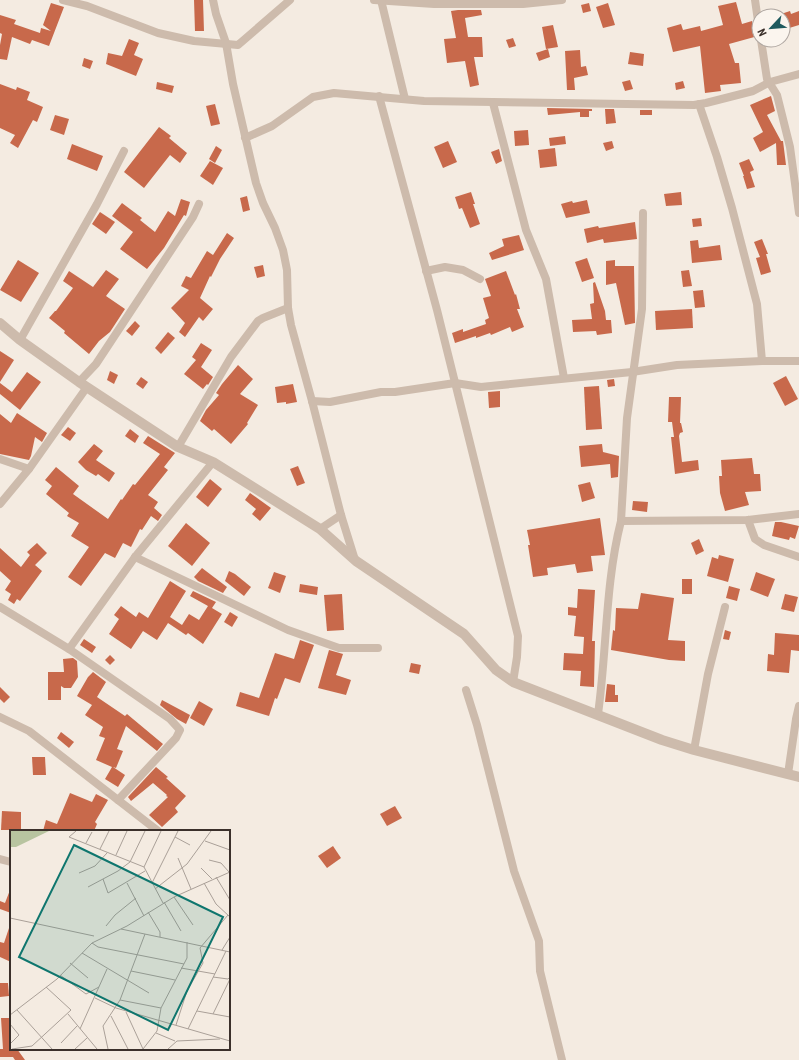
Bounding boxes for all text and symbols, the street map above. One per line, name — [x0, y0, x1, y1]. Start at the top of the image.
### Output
north arrow — [751, 8, 791, 48]
text: N — [755, 26, 770, 38]
inset map — [10, 830, 230, 1050]

